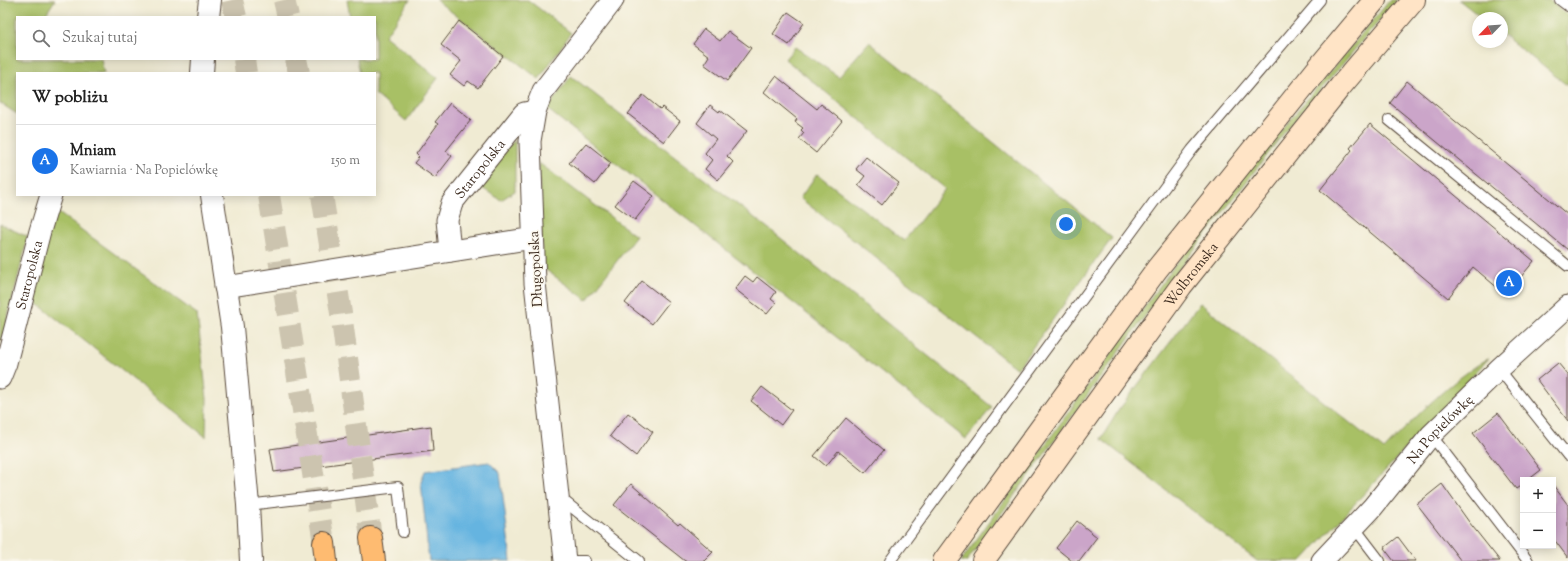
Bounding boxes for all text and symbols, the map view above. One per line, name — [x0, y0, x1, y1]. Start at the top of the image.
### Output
north arrow — [1472, 12, 1508, 48]
search box — [16, 16, 376, 60]
icon: search — [30, 27, 52, 49]
text: Szukaj tutaj — [62, 28, 137, 49]
text: W pobliżu — [32, 86, 108, 110]
street label: Staropolska — [451, 135, 511, 204]
text: Mniam — [70, 141, 116, 162]
text: A — [40, 152, 50, 170]
text: 150 m — [331, 152, 360, 170]
text: Kawiarnia · Na Popielówkę — [70, 162, 218, 180]
your location — [1056, 214, 1076, 234]
street label: Długopolska — [525, 230, 549, 307]
street label: Staropolska — [12, 238, 49, 312]
street label: Wolbromska — [1161, 238, 1224, 312]
pin: A — [1496, 268, 1522, 298]
street label: Na Popielówkę — [1403, 391, 1479, 469]
map controls — [1520, 477, 1556, 549]
button: + — [1520, 477, 1556, 513]
button: − — [1520, 513, 1556, 549]

